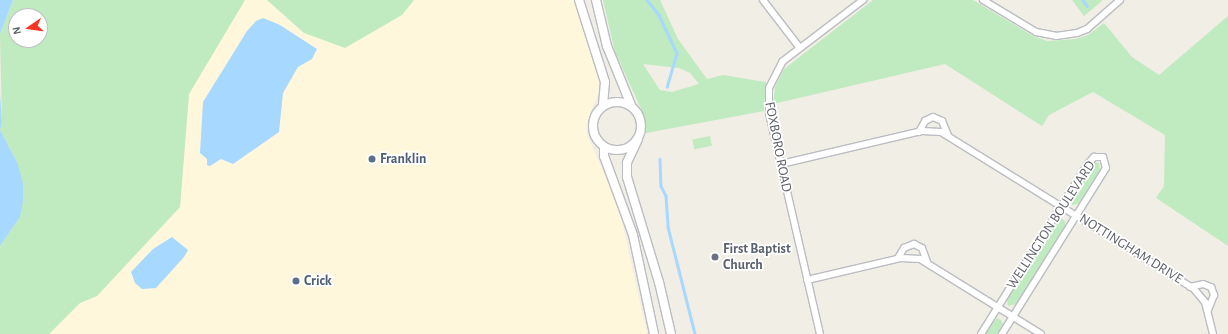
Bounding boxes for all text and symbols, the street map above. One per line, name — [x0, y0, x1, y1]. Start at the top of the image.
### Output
north arrow — [8, 8, 48, 48]
text: N — [11, 26, 23, 36]
street label: FOXBORO ROAD — [761, 100, 795, 194]
place label: Franklin — [380, 151, 426, 167]
marker: Franklin — [367, 154, 377, 164]
street label: WELLINGTON BOULEVARD — [1003, 158, 1099, 292]
street label: NOTTINGHAM DRIVE — [1076, 210, 1186, 288]
place label: First Baptist Church — [723, 241, 791, 274]
marker: First Baptist Church — [710, 252, 720, 262]
place label: Crick — [304, 273, 332, 289]
marker: Crick — [291, 276, 301, 286]

